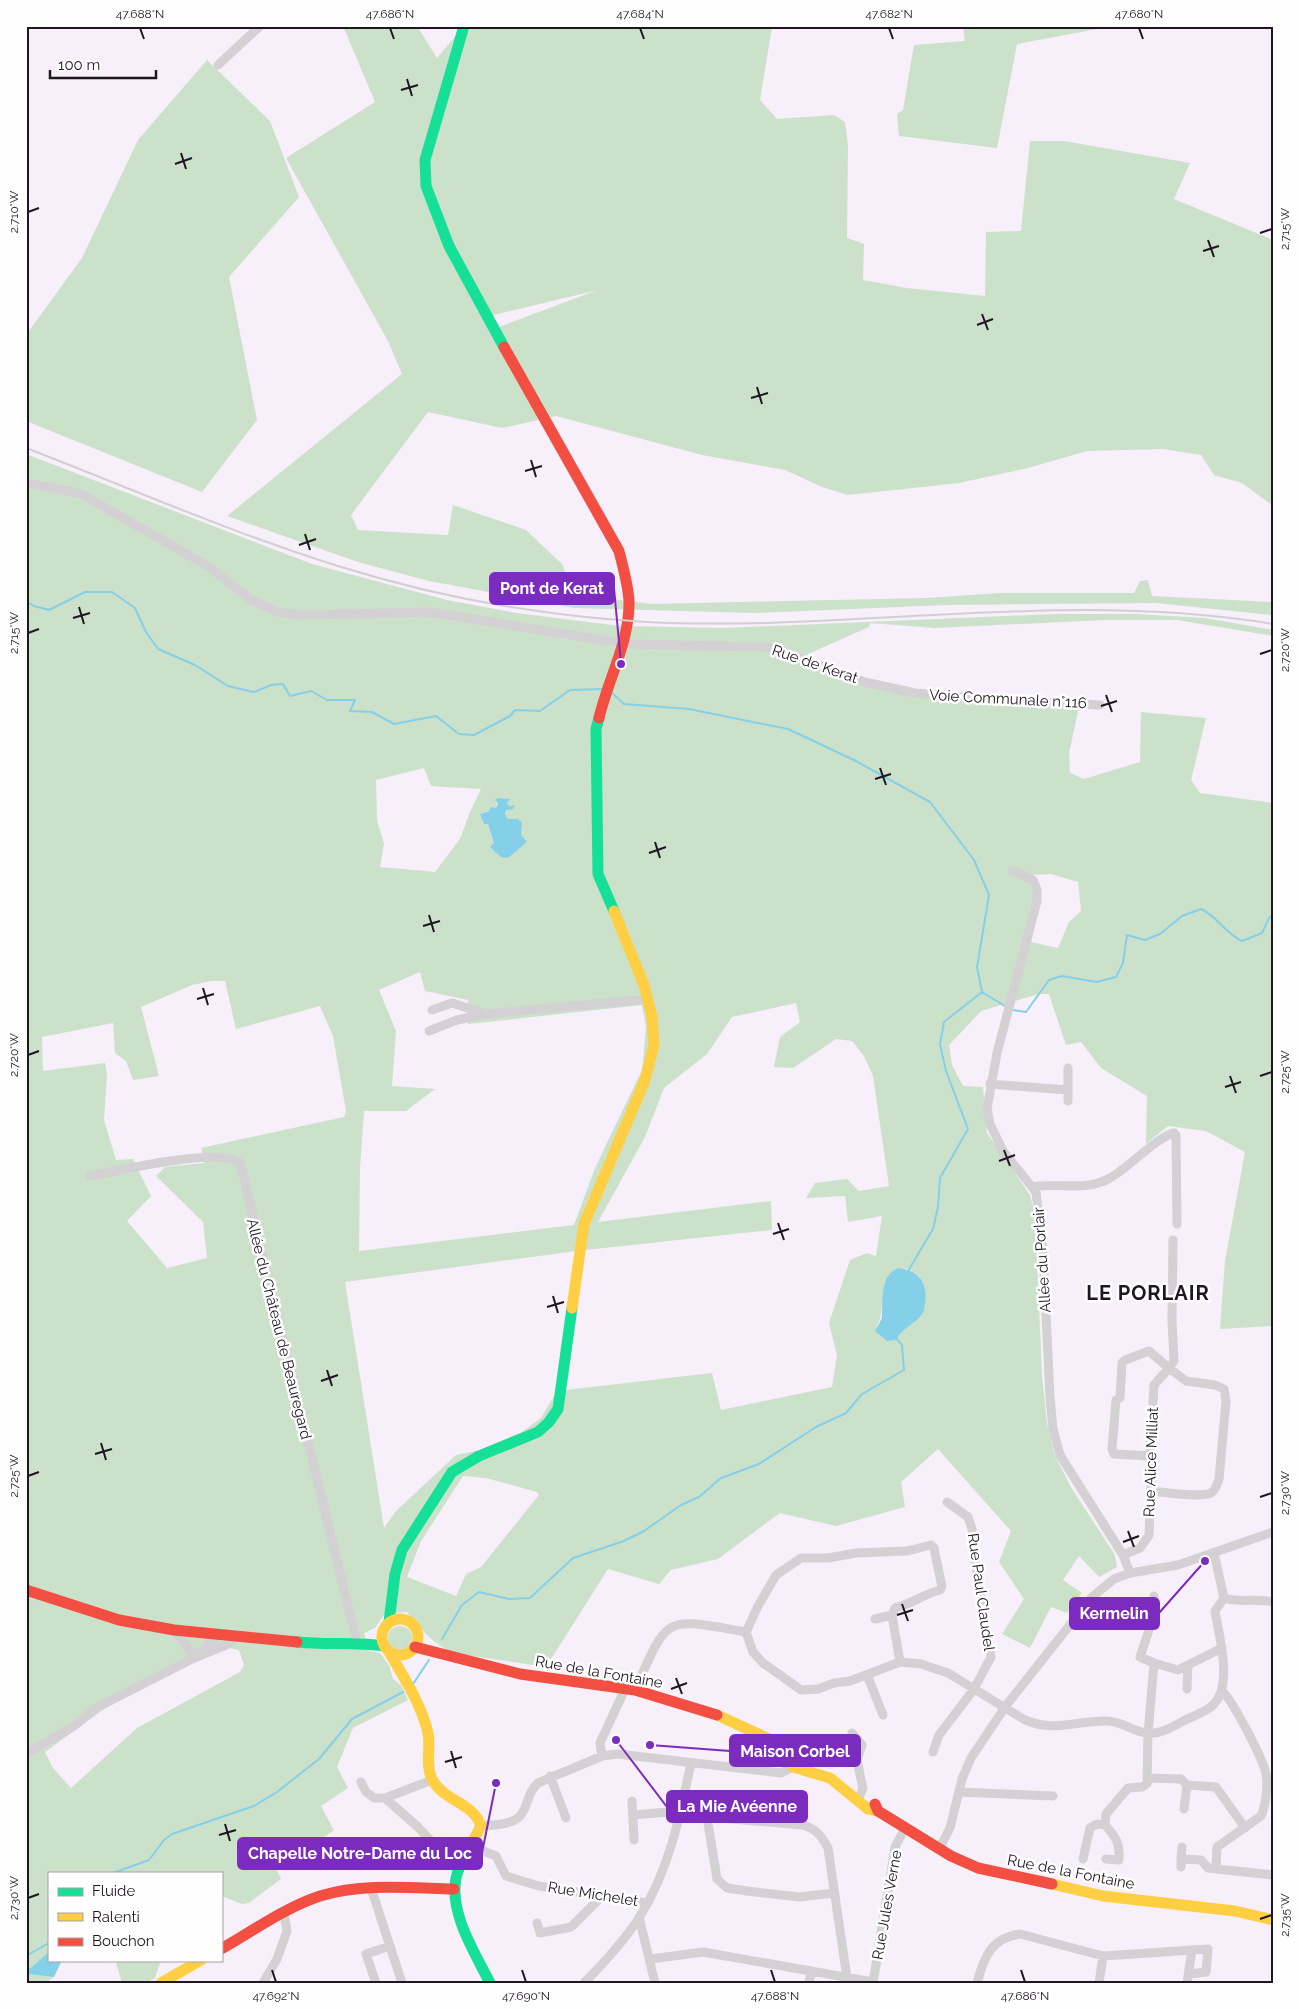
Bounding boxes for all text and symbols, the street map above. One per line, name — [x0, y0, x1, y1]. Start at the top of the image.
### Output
text: 47.688°N — [116, 7, 164, 21]
text: 47.686°N — [366, 7, 414, 21]
text: 47.684°N — [616, 7, 664, 21]
text: 47.682°N — [865, 7, 913, 21]
text: 47.680°N — [1115, 7, 1163, 21]
scale bar — [50, 48, 156, 80]
text: 100 m — [58, 56, 100, 74]
text: 2.710°W — [7, 190, 21, 233]
text: 2.715°W — [1278, 208, 1292, 250]
callout: Pont de Kerat — [490, 573, 614, 604]
text: Pont de Kerat — [500, 579, 604, 598]
text: 2.715°W — [7, 612, 21, 654]
text: 2.720°W — [1278, 628, 1292, 672]
street label: Rue de Kerat — [770, 641, 860, 687]
street label: Voie Communale n°116 — [929, 686, 1087, 712]
text: 2.720°W — [7, 1033, 21, 1077]
text: 2.725°W — [1278, 1050, 1292, 1094]
street label: Allée du Porlair — [1029, 1206, 1055, 1313]
street label: Allée du Château de Beauregard — [243, 1217, 315, 1441]
district label: LE PORLAIR — [1086, 1281, 1210, 1305]
street label: Rue Alice Milliat — [1140, 1407, 1162, 1517]
text: 2.725°W — [7, 1454, 21, 1498]
text: 2.730°W — [1278, 1471, 1292, 1515]
street label: Rue Paul Claudel — [964, 1532, 998, 1653]
callout: Kermelin — [1070, 1598, 1159, 1629]
text: Kermelin — [1079, 1604, 1149, 1623]
street label: Rue de la Fontaine — [534, 1652, 664, 1692]
callout: Maison Corbel — [730, 1735, 860, 1766]
text: Maison Corbel — [740, 1742, 851, 1761]
callout: La Mie Avéenne — [667, 1791, 807, 1822]
text: La Mie Avéenne — [677, 1797, 797, 1816]
callout: Chapelle Notre-Dame du Loc — [238, 1838, 482, 1869]
text: Chapelle Notre-Dame du Loc — [248, 1844, 472, 1863]
street label: Rue Jules Verne — [868, 1849, 906, 1961]
street label: Rue de la Fontaine — [1006, 1851, 1136, 1893]
legend — [48, 1872, 222, 1962]
text: 2.730°W — [7, 1876, 21, 1920]
street label: Rue Michelet — [547, 1878, 639, 1910]
text: Fluide — [92, 1882, 135, 1900]
text: 2.735°W — [1278, 1893, 1292, 1937]
text: Ralenti — [92, 1908, 140, 1926]
text: Bouchon — [92, 1932, 154, 1950]
text: 47.692°N — [252, 1989, 300, 2003]
text: 47.690°N — [502, 1989, 550, 2003]
text: 47.688°N — [751, 1989, 799, 2003]
text: 47.686°N — [1001, 1989, 1049, 2003]

